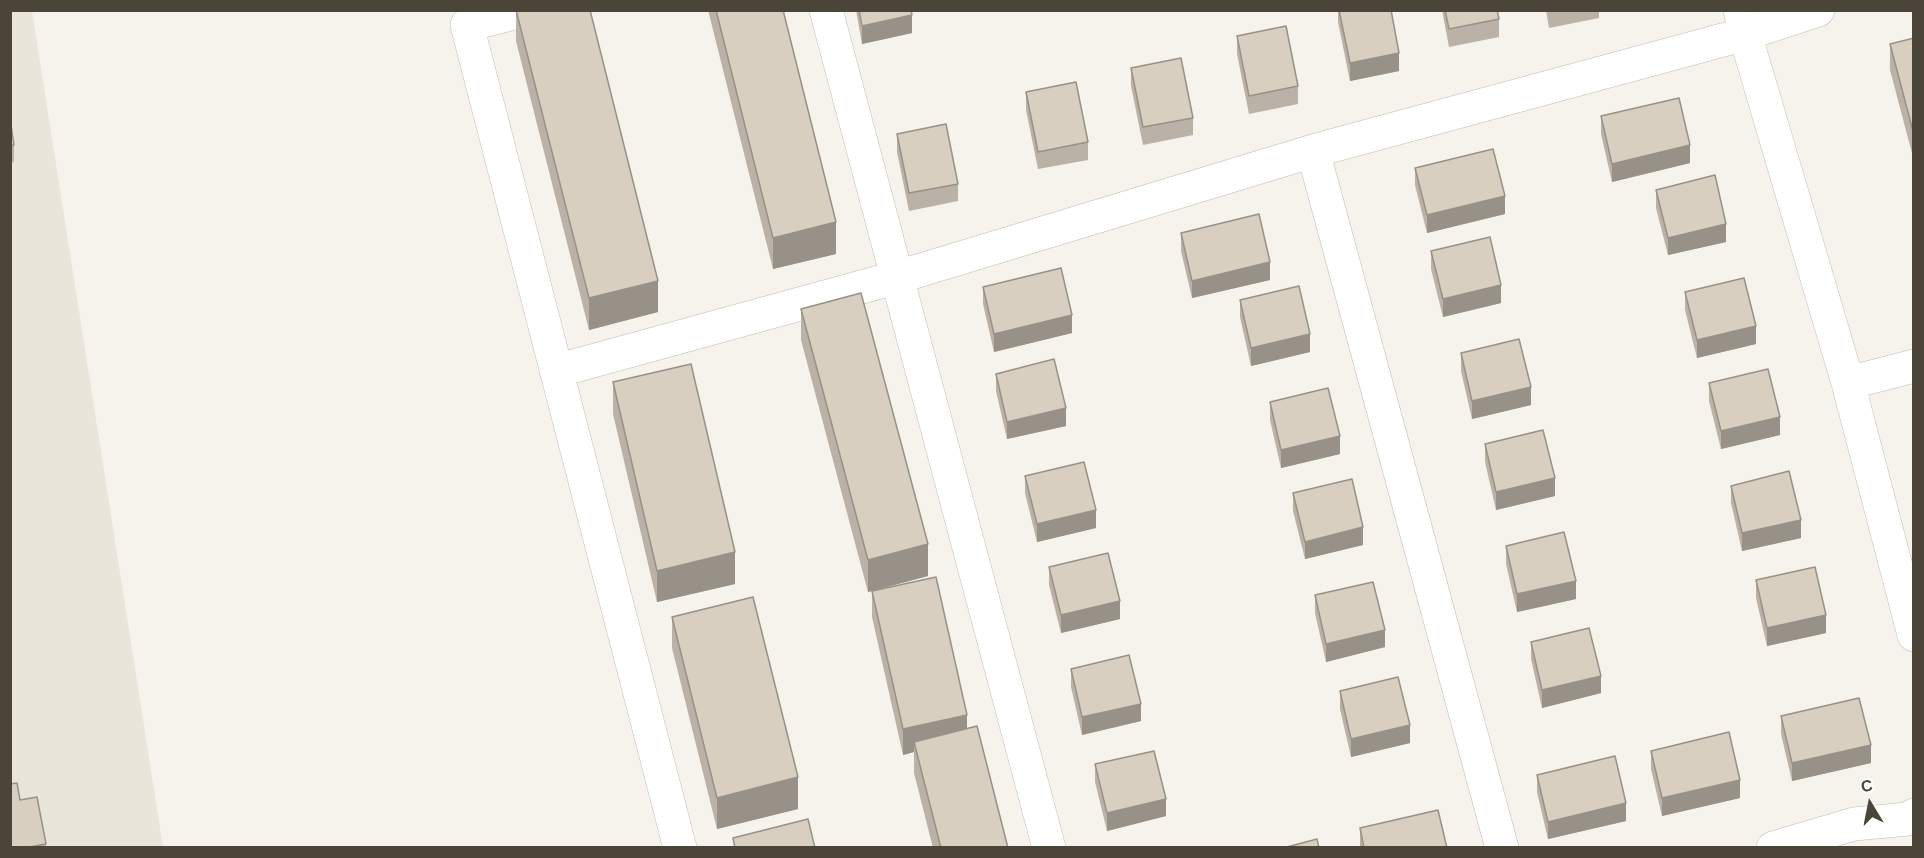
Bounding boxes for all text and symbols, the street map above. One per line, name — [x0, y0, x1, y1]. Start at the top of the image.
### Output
north arrow — [1840, 774, 1900, 834]
text: С — [1860, 776, 1874, 795]

